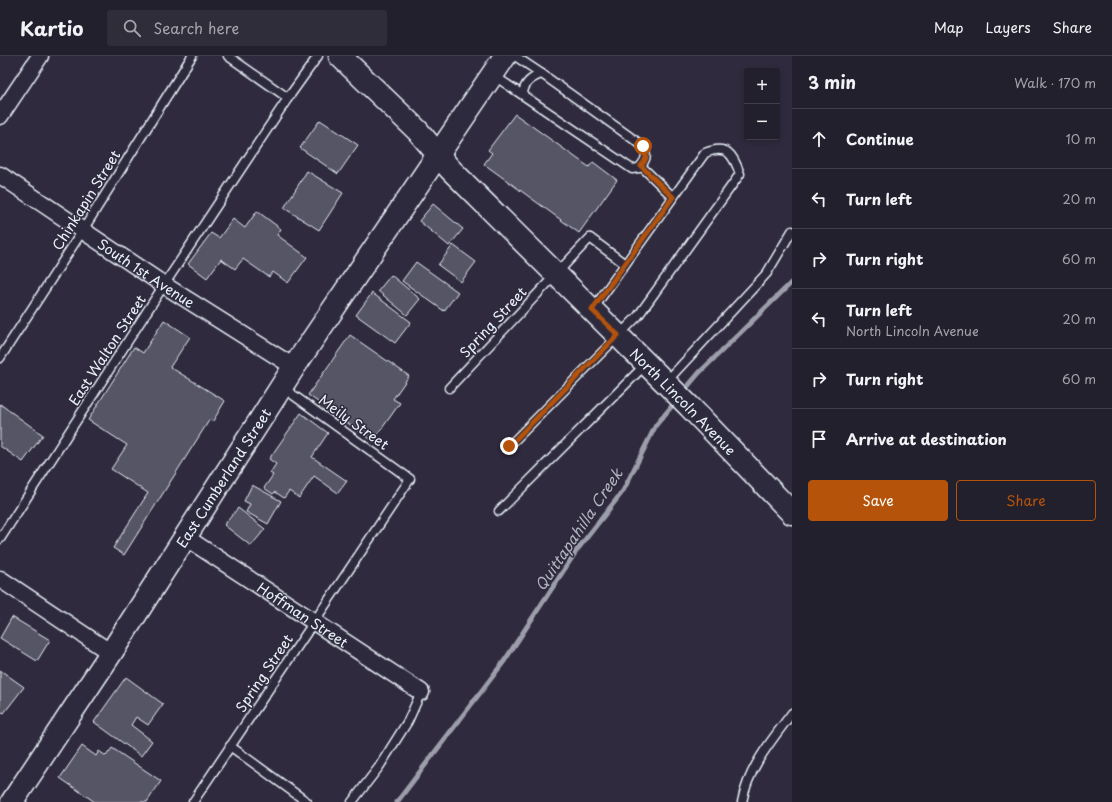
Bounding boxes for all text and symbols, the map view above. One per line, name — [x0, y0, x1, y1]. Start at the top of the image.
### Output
search box — [107, 10, 387, 46]
text: Kartio — [20, 14, 83, 42]
text: Search here — [153, 16, 239, 39]
icon: search — [121, 17, 143, 39]
text: Map — [934, 17, 964, 38]
text: Layers — [986, 17, 1031, 38]
text: Share — [1053, 17, 1092, 38]
map controls — [744, 68, 780, 140]
button: + — [744, 68, 780, 104]
text: 3 min — [808, 69, 856, 95]
text: Walk · 170 m — [1014, 73, 1096, 92]
button: − — [744, 104, 780, 140]
text: Continue — [846, 127, 914, 150]
icon: ahead — [808, 128, 830, 150]
text: 10 m — [1066, 129, 1096, 148]
route start — [634, 137, 652, 155]
street label: Chinkapin Street — [47, 146, 125, 254]
text: Turn left — [846, 187, 912, 210]
icon: left — [808, 188, 830, 210]
text: 20 m — [1062, 189, 1096, 208]
street label: South 1st Avenue — [94, 233, 199, 313]
text: Turn right — [846, 247, 923, 270]
icon: right — [808, 248, 830, 270]
text: 60 m — [1062, 249, 1096, 268]
street label: Spring Street — [455, 282, 532, 362]
street label: East Walton Street — [63, 290, 151, 410]
text: Turn left — [846, 298, 912, 321]
icon: left — [808, 308, 830, 330]
text: 20 m — [1062, 309, 1096, 328]
text: North Lincoln Avenue — [846, 321, 978, 340]
street label: North Lincoln Avenue — [626, 343, 741, 459]
text: Turn right — [846, 367, 923, 390]
icon: right — [808, 368, 830, 390]
text: 60 m — [1062, 369, 1096, 388]
street label: Meily Street — [315, 389, 394, 455]
street label: East Cumberland Street — [171, 404, 276, 552]
text: Arrive at destination — [846, 427, 1007, 450]
icon: arrive — [808, 428, 830, 450]
route end — [500, 437, 518, 455]
water label: Quittapahilla Creek — [528, 462, 628, 595]
button: Save — [808, 480, 948, 521]
button: Share — [956, 480, 1096, 521]
street label: Hoffman Street — [253, 577, 353, 652]
street label: Spring Street — [230, 630, 298, 716]

